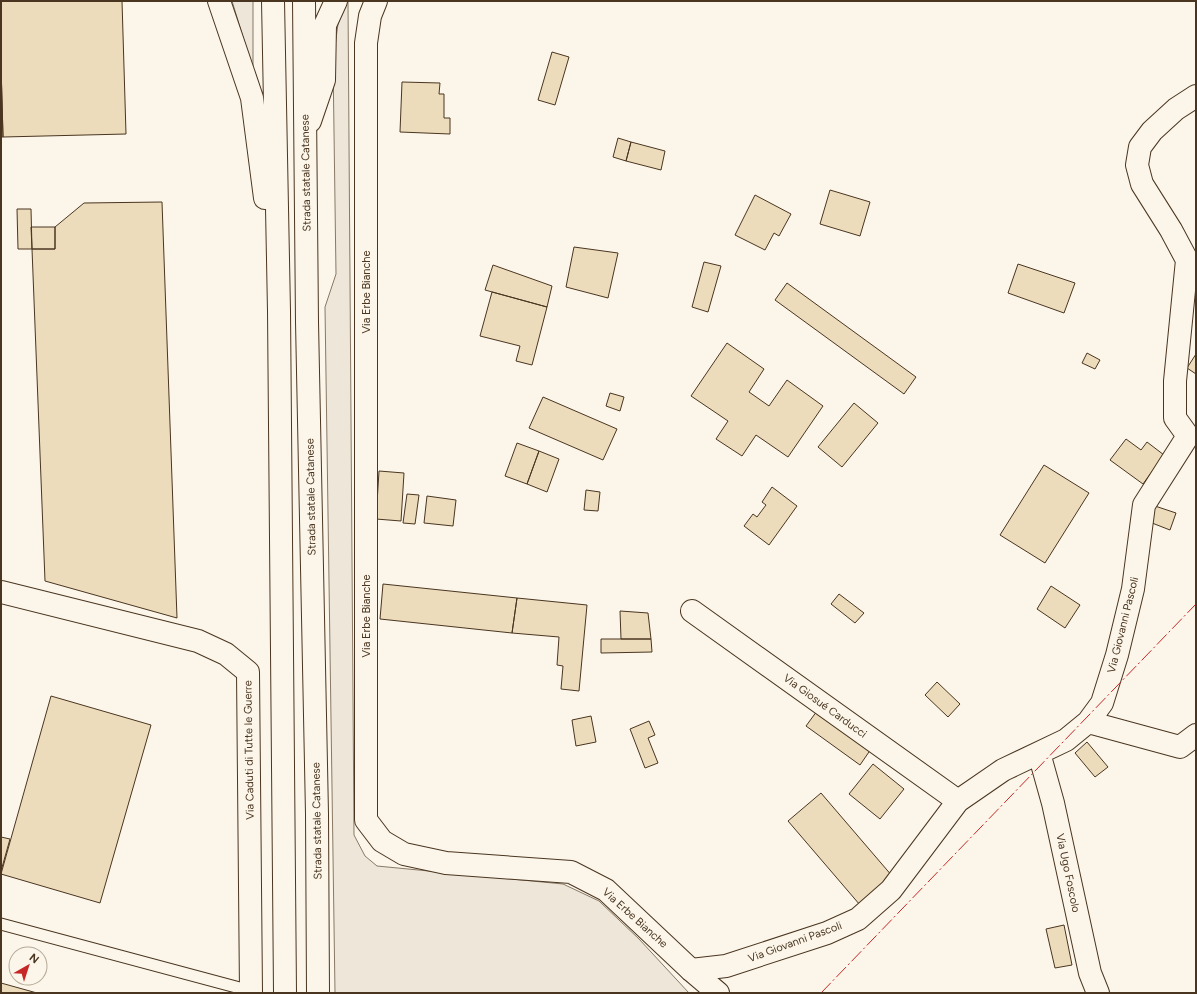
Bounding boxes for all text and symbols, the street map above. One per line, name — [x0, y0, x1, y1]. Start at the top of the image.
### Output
street label: Strada statale Catanese — [298, 114, 314, 232]
street label: Via Erbe Bianche — [360, 250, 373, 334]
street label: Strada statale Catanese — [303, 438, 319, 556]
street label: Via Erbe Bianche — [360, 574, 373, 658]
street label: Via Giovanni Pascoli — [1105, 576, 1141, 674]
street label: Via Giosué Carducci — [781, 671, 869, 741]
street label: Via Caduti di Tutte le Guerre — [241, 680, 257, 820]
street label: Strada statale Catanese — [309, 762, 325, 880]
street label: Via Ugo Foscolo — [1053, 832, 1083, 914]
street label: Via Erbe Bianche — [600, 885, 670, 951]
street label: Via Giovanni Pascoli — [746, 919, 844, 965]
north arrow — [8, 946, 48, 986]
text: N — [27, 951, 41, 966]

